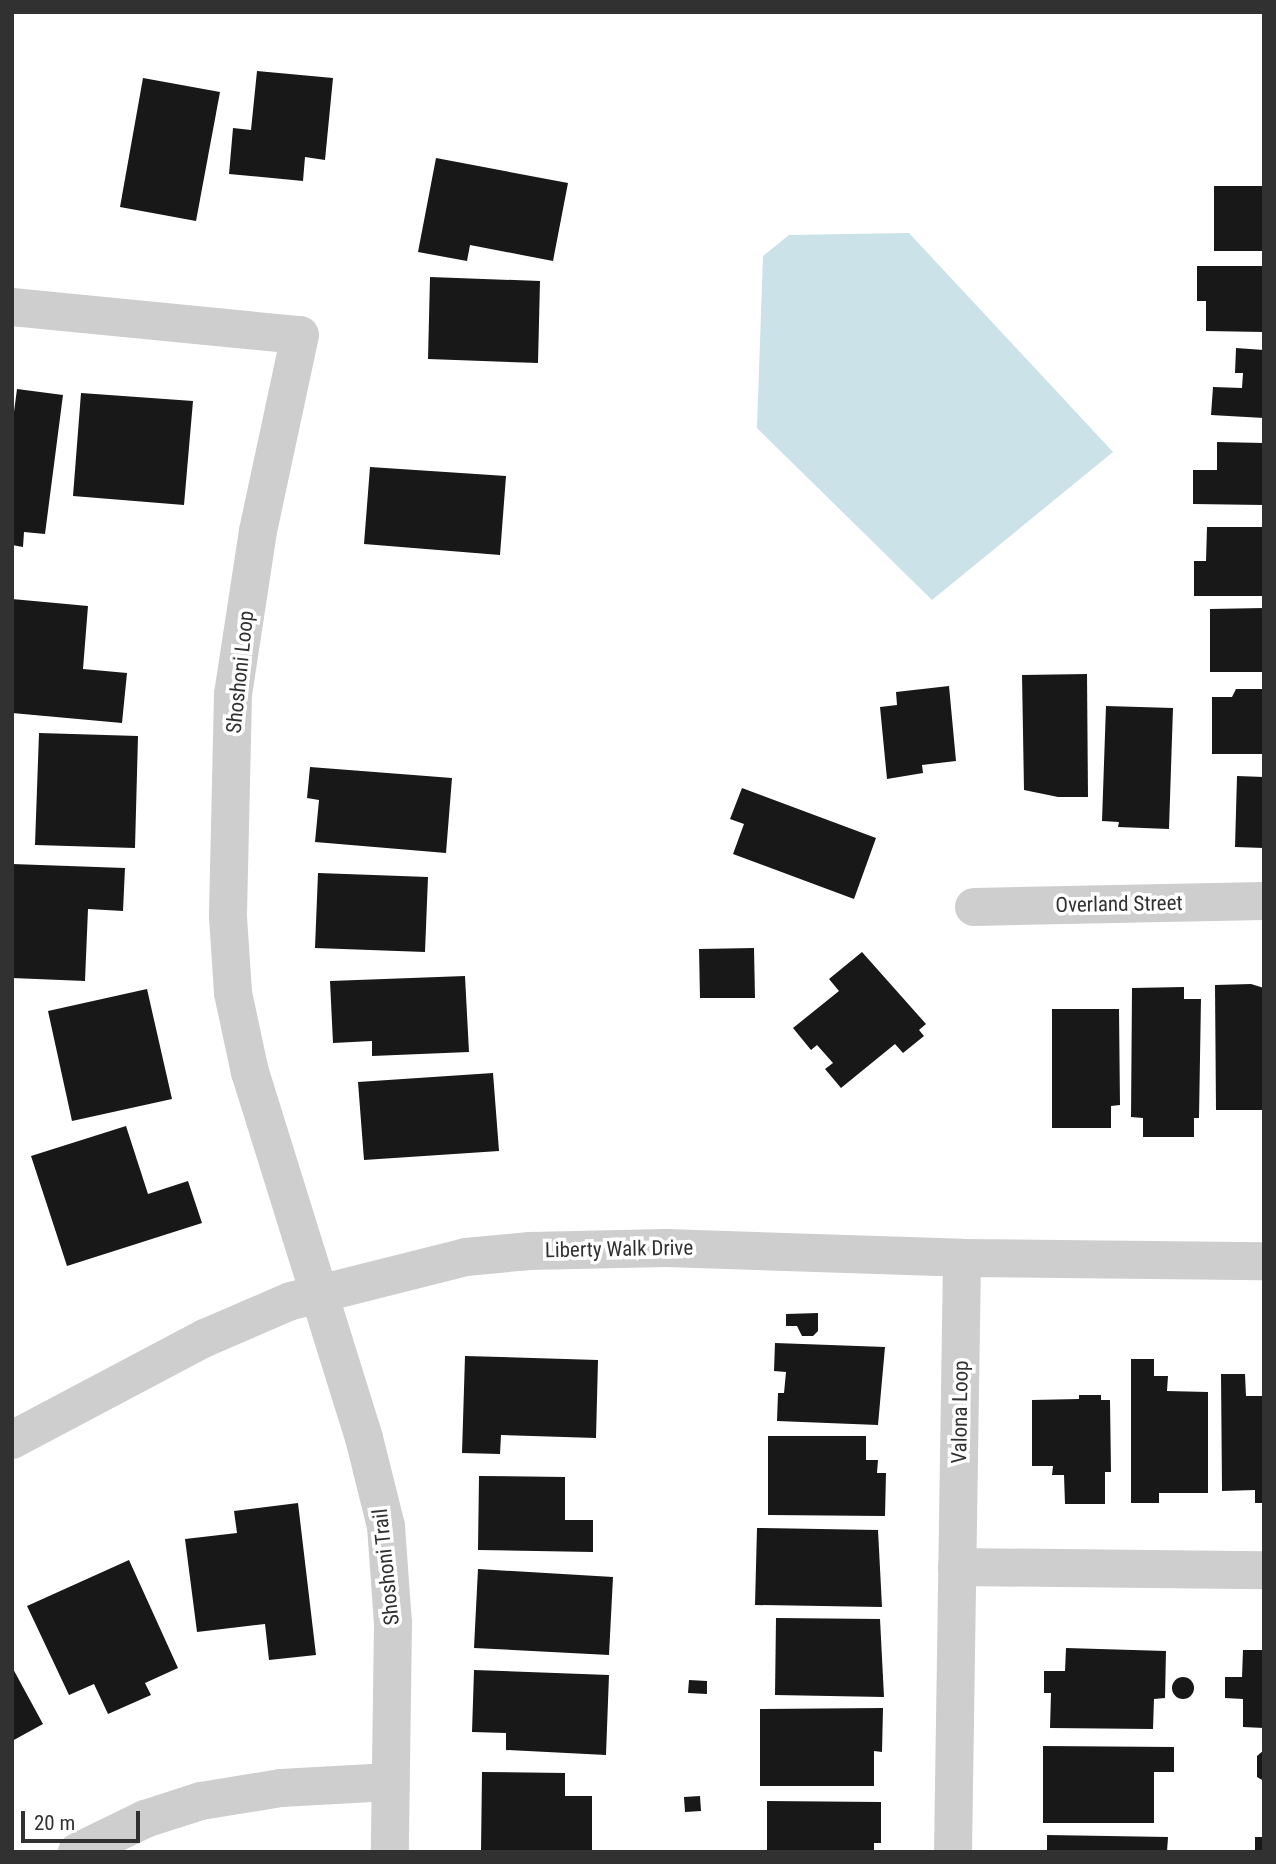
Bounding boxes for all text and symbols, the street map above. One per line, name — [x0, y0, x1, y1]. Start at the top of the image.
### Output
street label: Shoshoni Loop — [221, 609, 259, 735]
street label: Overland Street — [1055, 890, 1183, 918]
street label: Liberty Walk Drive — [545, 1235, 693, 1263]
street label: Valona Loop — [947, 1360, 973, 1464]
street label: Shoshoni Trail — [367, 1507, 405, 1627]
scale bar — [24, 1798, 144, 1842]
text: 20 m — [34, 1811, 75, 1835]

